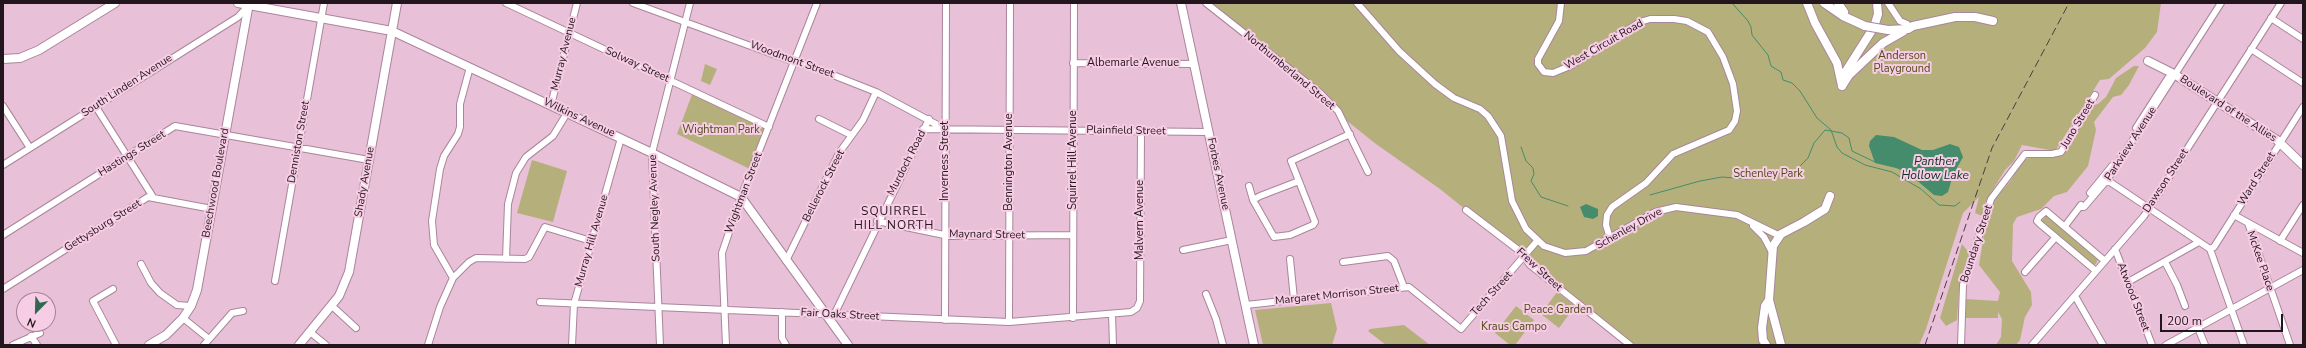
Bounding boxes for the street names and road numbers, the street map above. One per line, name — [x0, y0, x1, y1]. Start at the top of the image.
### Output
street label: Murray Avenue — [549, 16, 579, 92]
street label: West Circuit Road — [1562, 17, 1646, 73]
street label: Northumberland Street — [1241, 29, 1337, 113]
street label: Woodmont Street — [748, 39, 836, 81]
street label: Solway Street — [603, 44, 671, 86]
street label: South Linden Avenue — [79, 52, 175, 120]
street label: Albemarle Avenue — [1087, 56, 1179, 70]
street label: Boulevard of the Allies — [2177, 73, 2279, 145]
street label: Wilkins Avenue — [541, 96, 617, 140]
street label: Juno Street — [2058, 97, 2098, 151]
street label: Denniston Street — [285, 100, 313, 184]
street label: Parkview Avenue — [2102, 105, 2160, 183]
street label: Squirrel Hill Avenue — [1066, 110, 1080, 210]
street label: Bennington Avenue — [1002, 113, 1016, 211]
street label: Inverness Street — [938, 121, 952, 201]
street label: Plainfield Street — [1086, 124, 1166, 138]
street label: Beechwood Boulevard — [200, 127, 232, 239]
street label: Hastings Street — [96, 128, 168, 180]
street label: Murdoch Road — [885, 128, 929, 198]
street label: Forbes Avenue — [1204, 137, 1232, 211]
street label: Shady Avenue — [352, 146, 378, 218]
street label: Dawson Street — [2140, 147, 2192, 215]
street label: Bellerock Street — [800, 148, 848, 224]
street label: Ward Street — [2235, 150, 2279, 208]
street label: Wightman Street — [723, 151, 765, 235]
street label: South Negley Avenue — [647, 154, 663, 262]
street label: Malvern Avenue — [1133, 180, 1147, 260]
street label: Murray Hill Avenue — [573, 193, 611, 289]
street label: Gettysburg Street — [62, 197, 144, 255]
street label: Boundary Street — [1958, 203, 1996, 285]
street label: Schenley Drive — [1594, 205, 1664, 253]
street label: Maynard Street — [949, 228, 1025, 242]
street label: McKee Place — [2244, 229, 2276, 293]
street label: Frew Street — [1513, 246, 1565, 294]
street label: Atwood Street — [2114, 261, 2152, 333]
street label: Tech Street — [1468, 269, 1516, 319]
street label: Margaret Morrison Street — [1275, 282, 1399, 308]
street label: Fair Oaks Street — [800, 306, 880, 324]

